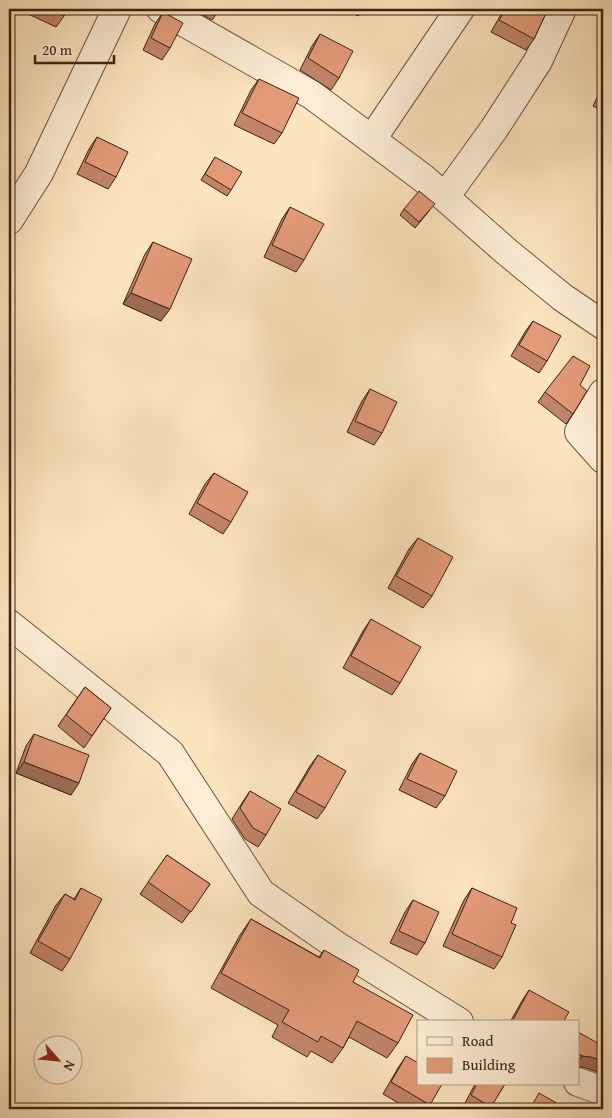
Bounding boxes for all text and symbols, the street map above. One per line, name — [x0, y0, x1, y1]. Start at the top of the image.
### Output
scale bar — [35, 32, 114, 64]
text: 20 m — [42, 39, 73, 60]
legend — [417, 1020, 580, 1086]
text: Road — [462, 1030, 493, 1051]
north arrow — [32, 1036, 82, 1086]
text: Building — [462, 1054, 516, 1075]
text: N — [58, 1057, 81, 1075]

